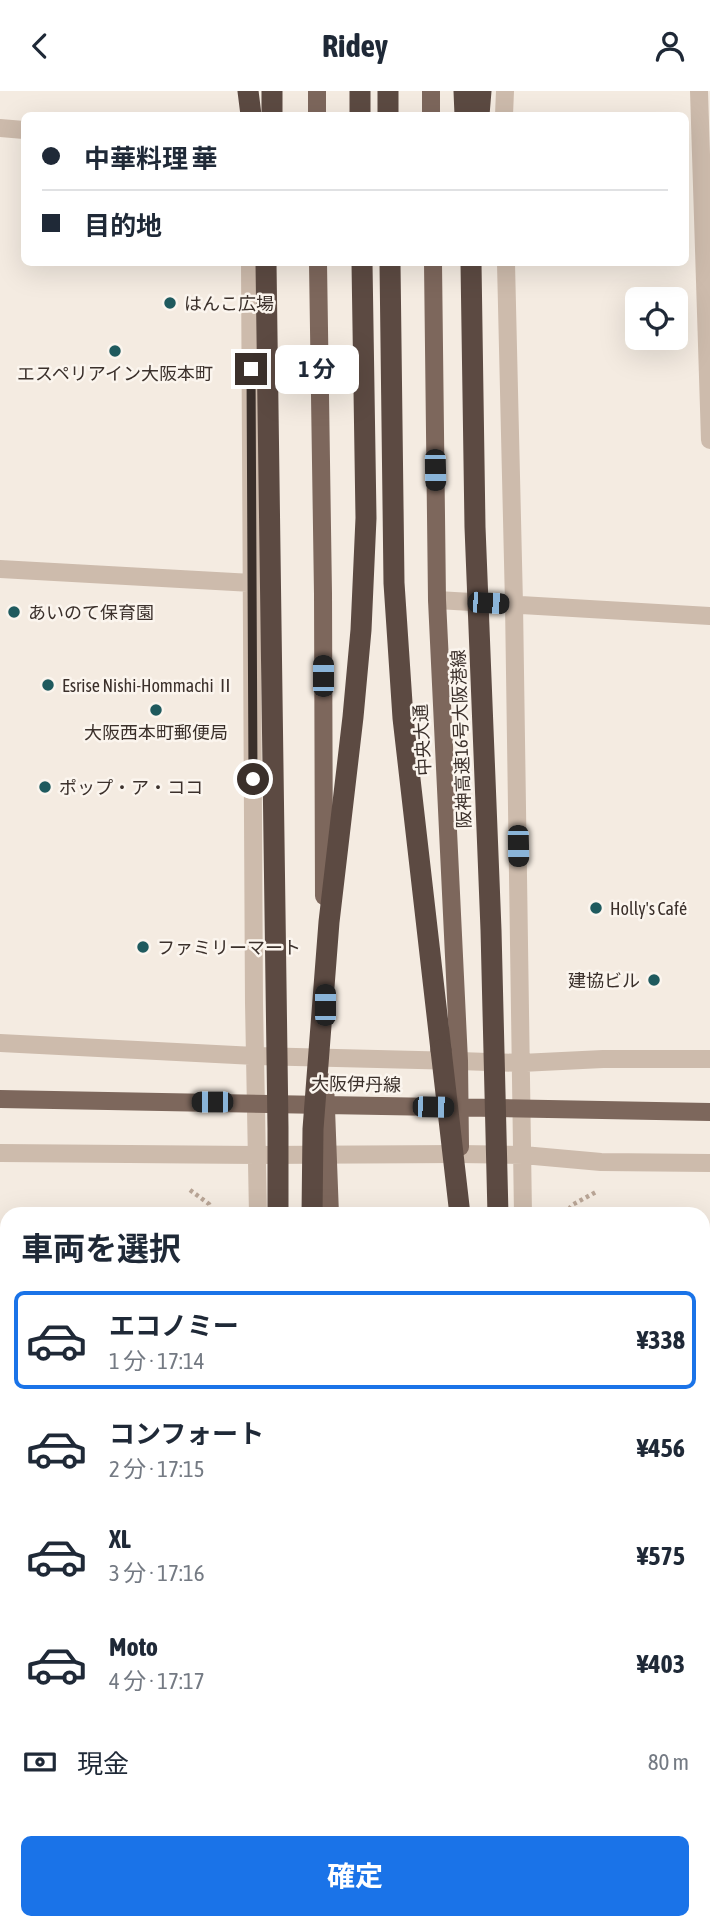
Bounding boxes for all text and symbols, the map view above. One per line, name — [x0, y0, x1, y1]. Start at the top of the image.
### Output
icon: back — [21, 27, 59, 65]
text: Ridey — [322, 27, 388, 64]
icon: person — [651, 27, 689, 65]
text: 中華料理 華 — [84, 144, 218, 174]
text: 目的地 — [84, 211, 162, 241]
map controls — [625, 287, 688, 350]
button: locate — [625, 287, 688, 350]
place label: はんこ広場 — [184, 293, 274, 314]
marker: はんこ広場 — [162, 295, 178, 311]
marker: エスペリアイン大阪本町 — [107, 343, 123, 359]
callout: 1 分 — [276, 345, 360, 393]
route end — [235, 353, 267, 385]
text: 1 分 — [299, 356, 335, 382]
place label: エスペリアイン大阪本町 — [17, 363, 213, 384]
car — [425, 449, 446, 491]
car — [467, 591, 510, 615]
place label: あいのて保育園 — [28, 602, 154, 623]
marker: あいのて保育園 — [6, 604, 22, 620]
street label: 阪神高速16号大阪港線 — [447, 649, 475, 829]
car — [313, 655, 334, 697]
place label: Esrise Nishi-Hommachi Ⅱ — [62, 675, 234, 696]
marker: Esrise Nishi-Hommachi Ⅱ — [40, 677, 56, 693]
marker: 大阪西本町郵便局 — [148, 702, 164, 718]
street label: 中央大通 — [410, 703, 434, 777]
place label: 大阪西本町郵便局 — [84, 722, 228, 743]
route start — [237, 763, 269, 795]
place label: ポップ・ア・ココ — [59, 777, 203, 798]
marker: ポップ・ア・ココ — [37, 779, 53, 795]
car — [508, 825, 529, 867]
place label: Holly's Café — [610, 898, 687, 919]
marker: Holly's Café — [588, 900, 604, 916]
place label: ファミリーマート — [157, 937, 301, 958]
marker: ファミリーマート — [135, 939, 151, 955]
place label: 建協ビル — [568, 970, 640, 991]
marker: 建協ビル — [646, 972, 662, 988]
car — [315, 984, 336, 1026]
street label: 大阪伊丹線 — [311, 1073, 401, 1095]
car — [192, 1092, 234, 1113]
car — [412, 1096, 455, 1118]
text: 車両を選択 — [21, 1230, 181, 1267]
icon: car — [25, 1309, 88, 1372]
text: エコノミー — [109, 1311, 239, 1341]
text: ¥338 — [637, 1325, 685, 1355]
text: 1 分 · 17:14 — [109, 1348, 205, 1374]
icon: car — [25, 1417, 88, 1480]
text: コンフォート — [109, 1419, 264, 1449]
text: ¥456 — [637, 1433, 685, 1463]
text: 2 分 · 17:15 — [109, 1456, 205, 1482]
text: XL — [109, 1524, 131, 1554]
icon: car — [25, 1525, 88, 1588]
text: ¥575 — [637, 1541, 685, 1571]
text: 3 分 · 17:16 — [109, 1560, 205, 1586]
text: Moto — [109, 1632, 158, 1662]
icon: car — [25, 1633, 88, 1696]
text: ¥403 — [637, 1649, 685, 1679]
text: 4 分 · 17:17 — [109, 1668, 205, 1694]
icon: cash — [21, 1743, 59, 1781]
text: 現金 — [77, 1749, 129, 1779]
text: 80 m — [648, 1749, 689, 1775]
button: 確定 — [21, 1836, 689, 1916]

